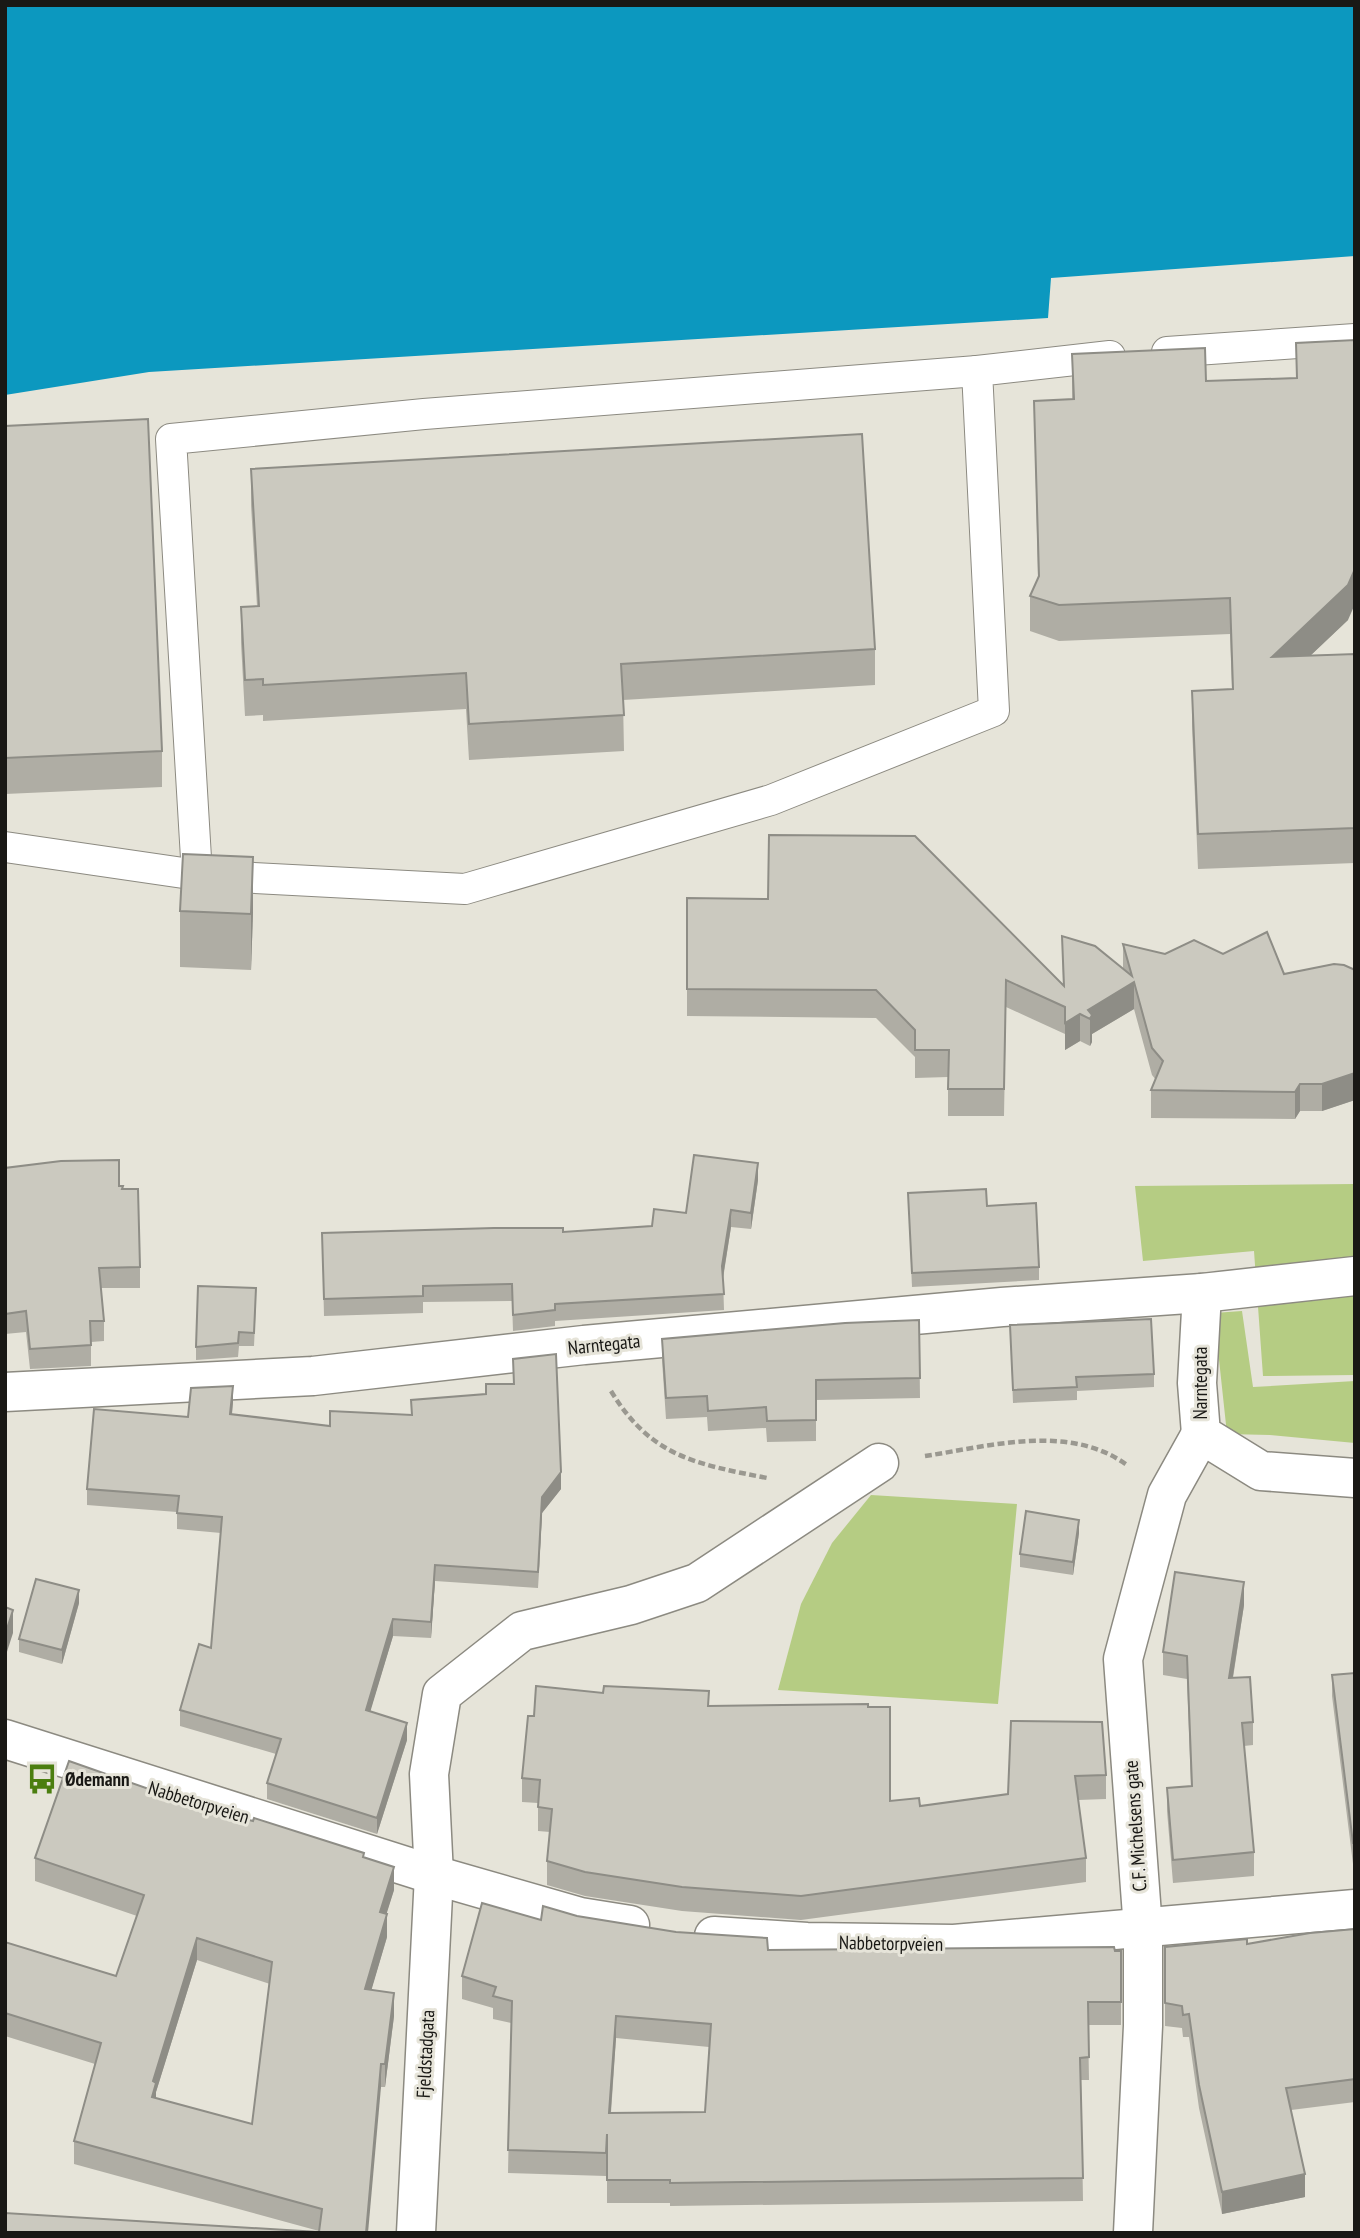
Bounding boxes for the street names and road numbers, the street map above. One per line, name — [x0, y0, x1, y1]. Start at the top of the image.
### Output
street label: Narntegata — [567, 1328, 641, 1360]
street label: Narntegata — [1188, 1347, 1212, 1419]
street label: C.F. Michelsens gate — [1118, 1759, 1152, 1892]
street label: Nabbetorpveien — [146, 1775, 252, 1829]
street label: Nabbetorpveien — [839, 1930, 943, 1956]
street label: Fjeldstadgata — [411, 2009, 439, 2099]

